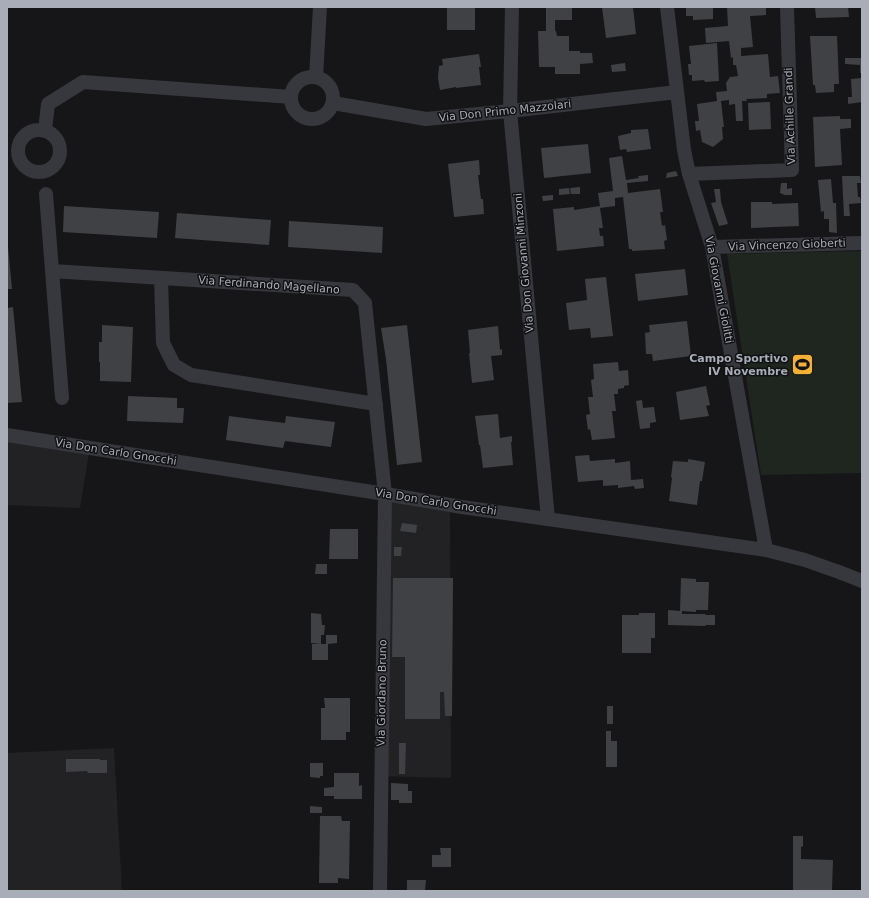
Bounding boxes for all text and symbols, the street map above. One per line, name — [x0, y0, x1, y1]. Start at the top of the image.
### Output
street label: Via Achille Grandi — [782, 67, 798, 165]
street label: Via Don Primo Mazzolari — [438, 98, 572, 124]
street label: Via Don Giovanni Minzoni — [511, 193, 537, 333]
street label: Via Giovanni Giolitti — [702, 235, 736, 345]
street label: Via Vincenzo Gioberti — [728, 236, 846, 254]
street label: Via Ferdinando Magellano — [198, 274, 340, 296]
sports icon: Campo Sportivo IV Novembre — [790, 351, 816, 377]
place label: Campo Sportivo IV Novembre — [689, 352, 788, 378]
street label: Via Don Carlo Gnocchi — [54, 436, 178, 468]
street label: Via Don Carlo Gnocchi — [374, 486, 498, 518]
street label: Via Giordano Bruno — [375, 639, 389, 747]

